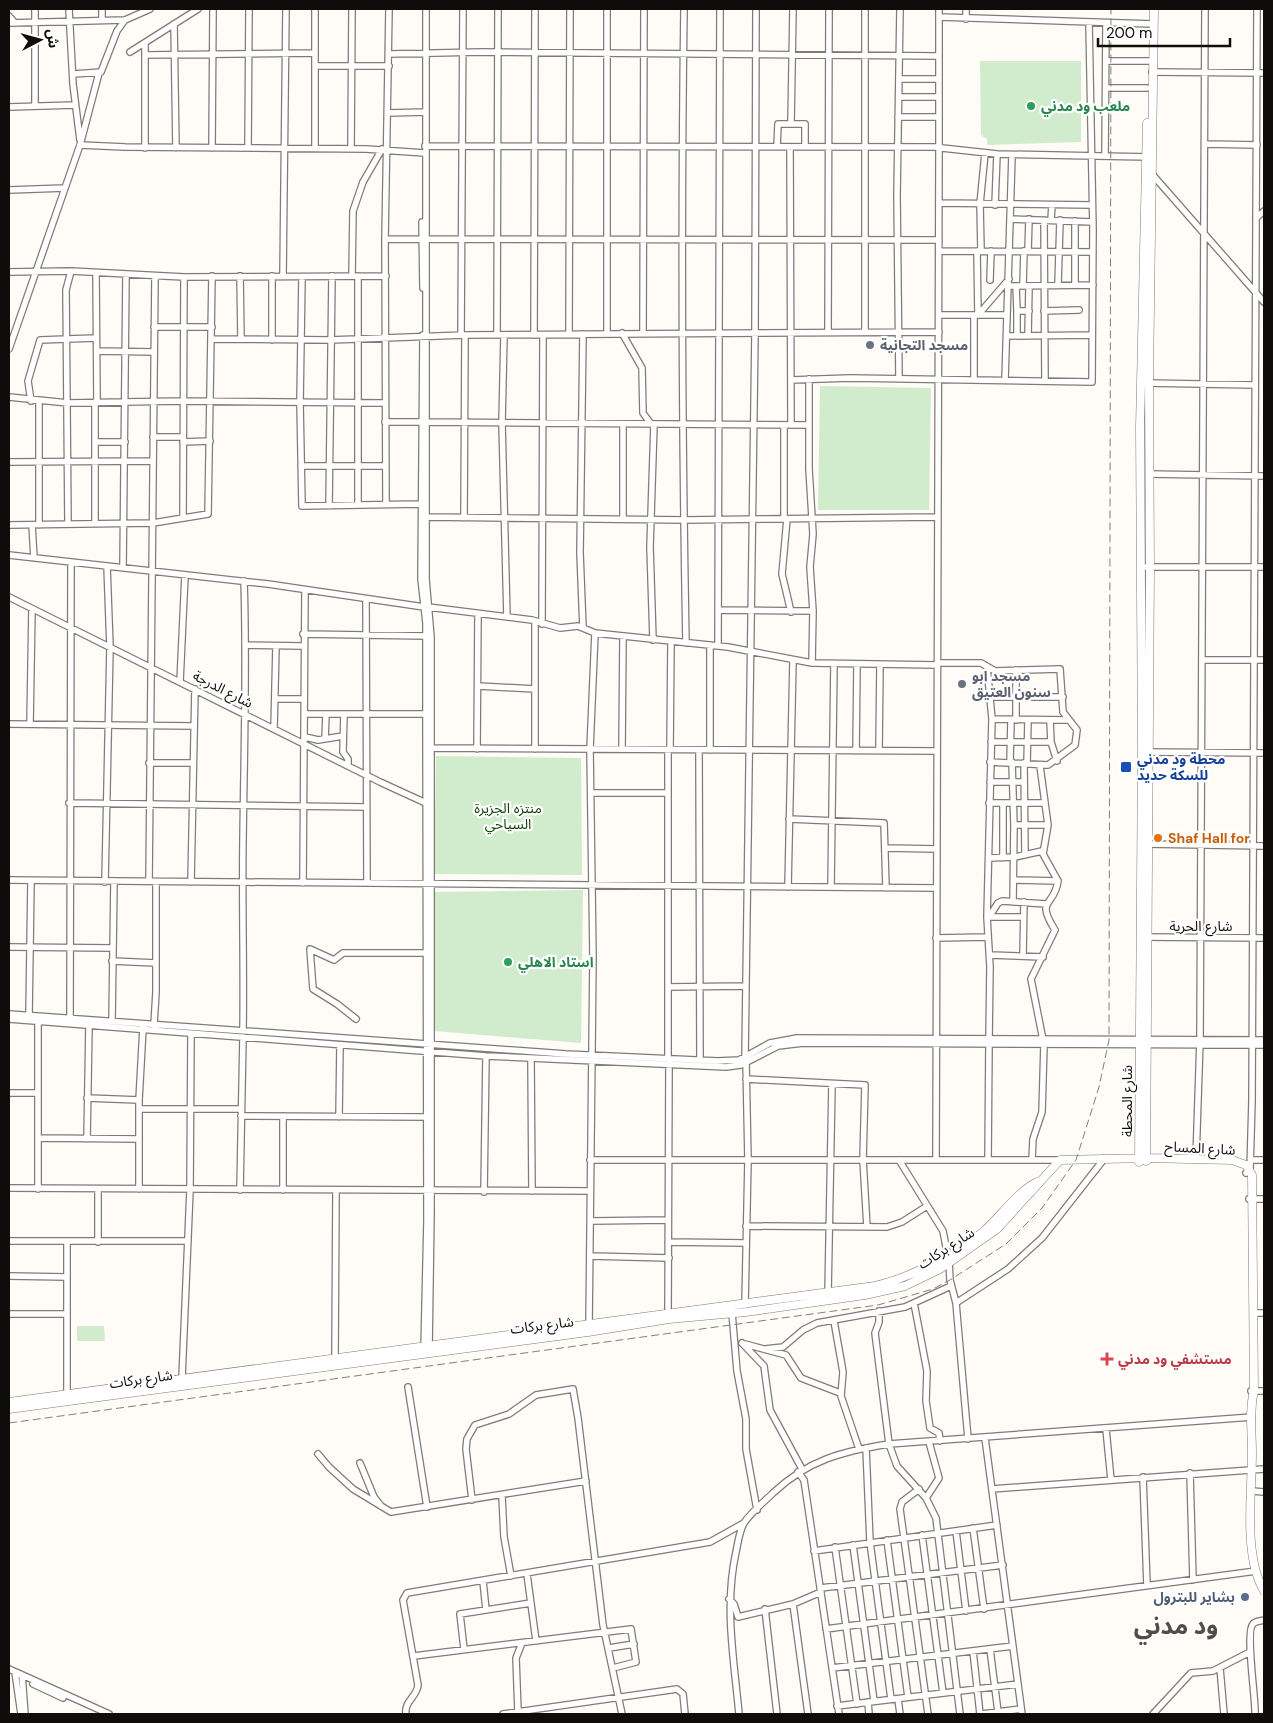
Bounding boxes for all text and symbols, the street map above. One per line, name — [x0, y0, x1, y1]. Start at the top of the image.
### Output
north arrow — [15, 15, 65, 65]
scale bar — [1098, 15, 1230, 47]
text: 200 m — [1106, 23, 1152, 43]
text: ش — [43, 28, 63, 49]
place label: ملعب ود مدني — [1041, 97, 1130, 117]
marker: ملعب ود مدني — [1025, 100, 1037, 112]
place label: مسجد التجانية — [880, 336, 968, 354]
marker: مسجد التجانية — [864, 339, 876, 351]
street label: شارع الدرجة — [189, 666, 256, 714]
place label: مسجد ابو سنون العتيق — [972, 667, 1051, 701]
marker: مسجد ابو سنون العتيق — [956, 678, 968, 690]
place label: محطة ود مدني للسكة حديد — [1137, 750, 1225, 784]
marker: محطة ود مدني للسكة حديد — [1119, 760, 1133, 774]
park label: منتزه الجزيرة السياحي — [474, 799, 542, 835]
place label: Shaf Hall for — [1168, 829, 1250, 847]
marker: Shaf Hall for — [1152, 832, 1164, 844]
street label: شارع الحرية — [1169, 917, 1233, 937]
place label: استاد الاهلي — [518, 953, 594, 973]
marker: استاد الاهلي — [502, 956, 514, 968]
street label: شارع المحطة — [1118, 1065, 1138, 1137]
street label: شارع المساح — [1164, 1137, 1236, 1161]
street label: شارع بركات — [914, 1223, 979, 1275]
street label: شارع بركات — [509, 1312, 575, 1340]
place label: مستشفي ود مدني — [1118, 1350, 1232, 1370]
marker: مستشفي ود مدني — [1100, 1352, 1114, 1366]
street label: شارع بركات — [108, 1366, 174, 1394]
place label: بشاير للبترول — [1154, 1588, 1235, 1606]
marker: بشاير للبترول — [1239, 1591, 1251, 1603]
district label: ود مدني — [1134, 1610, 1218, 1645]

